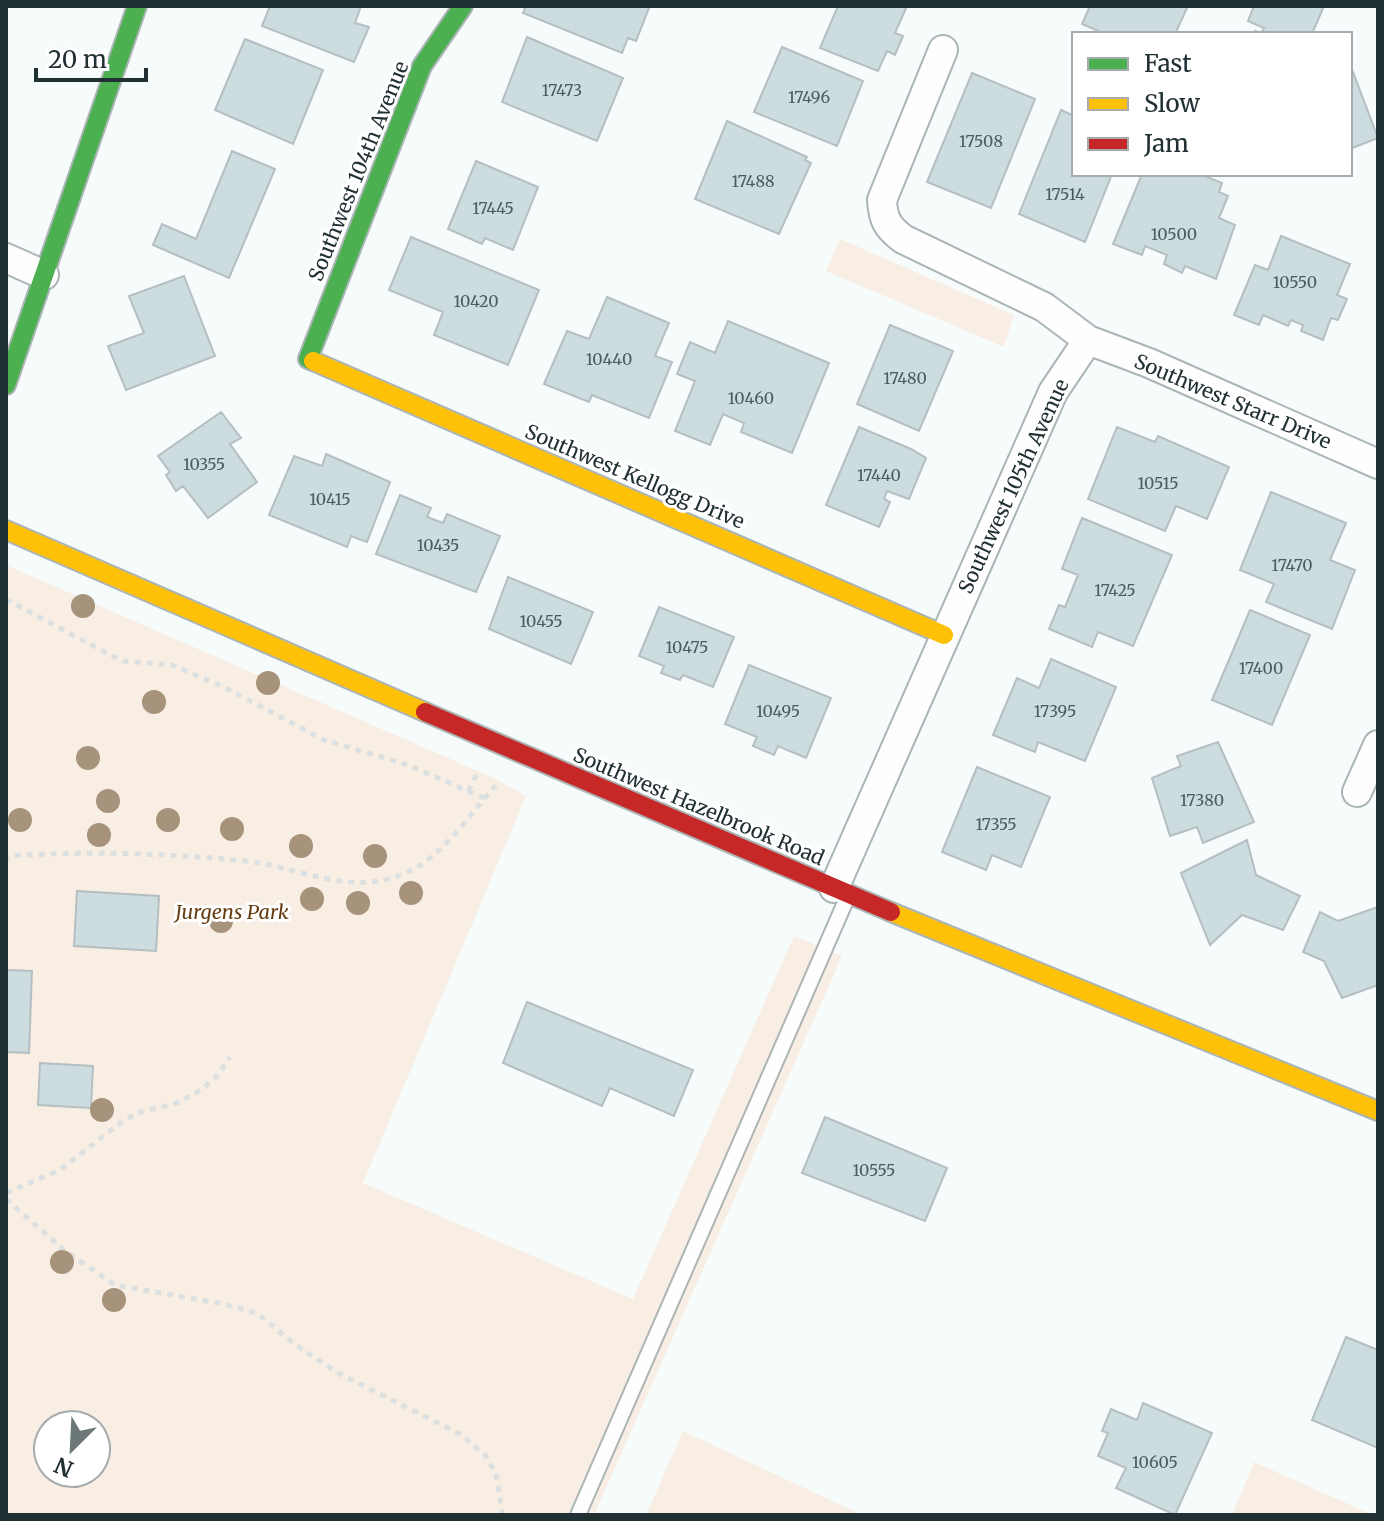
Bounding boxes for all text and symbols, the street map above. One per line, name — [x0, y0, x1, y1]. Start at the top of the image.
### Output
scale bar — [36, 32, 146, 82]
legend — [1072, 32, 1352, 176]
text: 20 m — [48, 44, 107, 75]
text: Fast — [1144, 48, 1192, 79]
street label: Southwest 104th Avenue — [302, 57, 414, 285]
house number: 17473 — [542, 80, 582, 100]
house number: 17496 — [788, 87, 830, 107]
text: Slow — [1144, 88, 1200, 119]
text: Jam — [1143, 128, 1189, 159]
house number: 17508 — [959, 131, 1003, 151]
house number: 17488 — [732, 171, 774, 191]
house number: 17514 — [1045, 184, 1085, 204]
house number: 17445 — [472, 198, 514, 218]
house number: 10500 — [1151, 224, 1197, 244]
house number: 10550 — [1273, 272, 1317, 292]
house number: 10420 — [453, 291, 499, 311]
street label: Southwest Starr Drive — [1131, 348, 1335, 454]
house number: 10440 — [586, 349, 632, 369]
house number: 17480 — [883, 368, 927, 388]
street label: Southwest 105th Avenue — [952, 375, 1074, 597]
house number: 10460 — [728, 388, 774, 408]
street label: Southwest Kellogg Drive — [522, 418, 748, 534]
house number: 10355 — [183, 454, 225, 474]
house number: 17440 — [857, 465, 901, 485]
house number: 10515 — [1137, 473, 1179, 493]
house number: 10415 — [309, 489, 351, 509]
house number: 10435 — [417, 535, 459, 555]
house number: 17470 — [1271, 555, 1313, 575]
house number: 17425 — [1094, 580, 1136, 600]
house number: 10455 — [520, 611, 562, 631]
house number: 10475 — [666, 637, 708, 657]
house number: 17400 — [1239, 658, 1283, 678]
house number: 10495 — [756, 701, 800, 721]
house number: 17395 — [1034, 701, 1076, 721]
street label: Southwest Hazelbrook Road — [570, 742, 828, 870]
house number: 17380 — [1180, 790, 1224, 810]
house number: 17355 — [975, 814, 1017, 834]
park label: Jurgens Park — [173, 899, 289, 924]
house number: 10555 — [853, 1160, 895, 1180]
north arrow — [32, 1409, 112, 1489]
text: N — [50, 1451, 78, 1484]
house number: 10605 — [1132, 1452, 1178, 1472]

